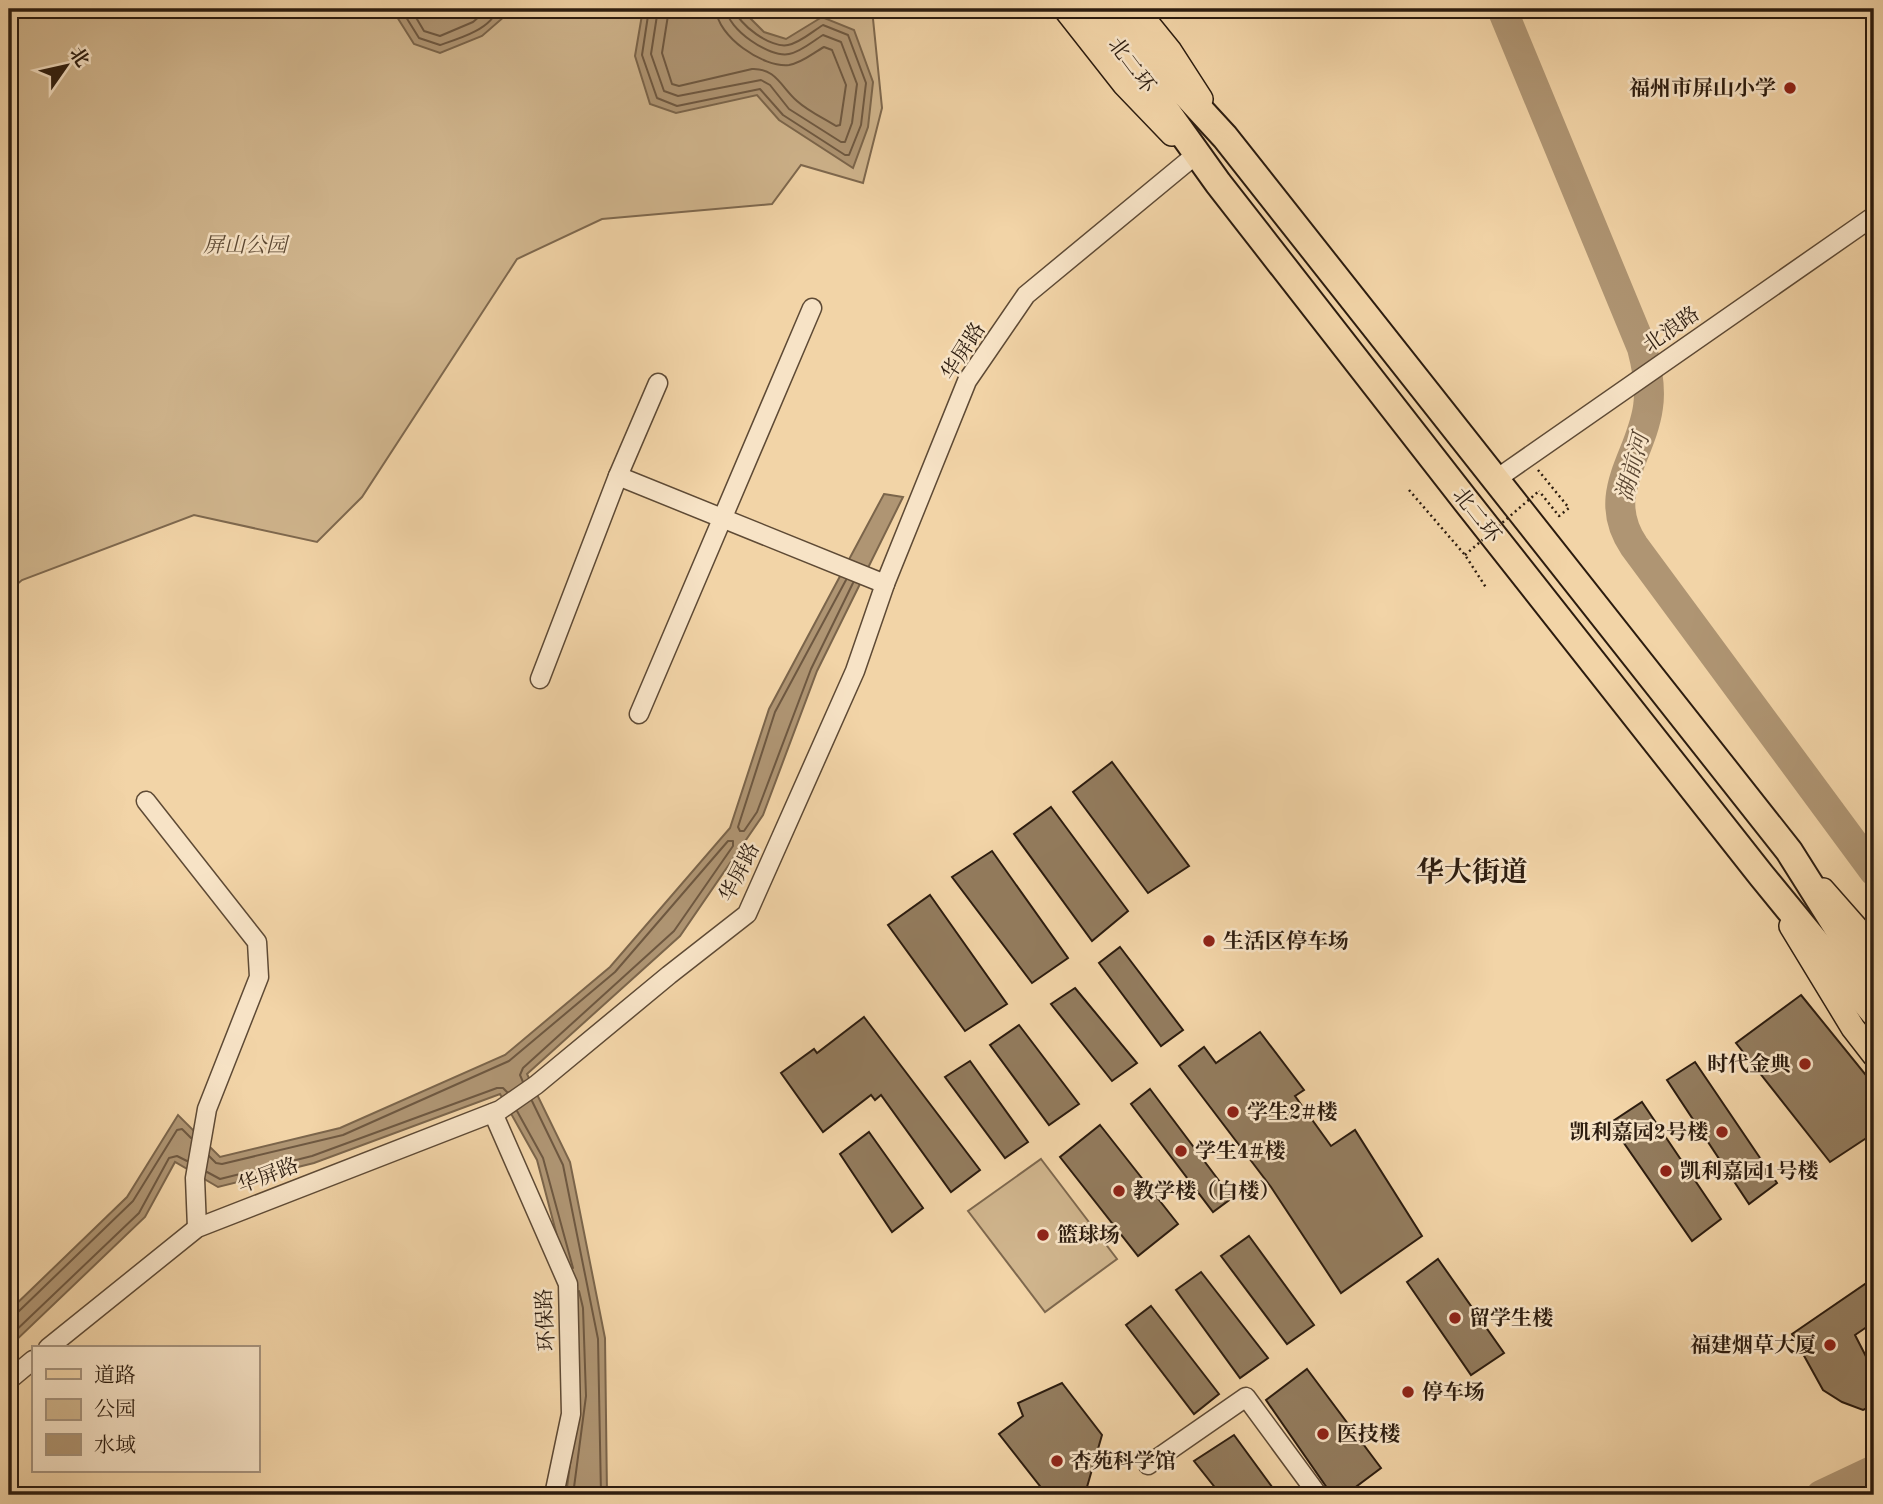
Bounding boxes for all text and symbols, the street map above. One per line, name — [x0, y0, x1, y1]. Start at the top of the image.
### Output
north arrow — [32, 32, 102, 102]
street label: 北二环 — [1103, 33, 1160, 97]
text: 北 — [65, 44, 93, 71]
place label: 福州市屏山小学 — [1629, 76, 1776, 100]
marker: 福州市屏山小学 — [1782, 80, 1798, 96]
park label: 屏山公园 — [203, 234, 290, 257]
street label: 北浪路 — [1639, 302, 1704, 357]
street label: 华屏路 — [937, 318, 990, 384]
water label: 湖前河 — [1611, 427, 1655, 504]
street label: 北二环 — [1448, 483, 1505, 547]
street label: 华屏路 — [715, 839, 764, 906]
district label: 华大街道 — [1416, 857, 1528, 888]
place label: 生活区停车场 — [1223, 929, 1349, 953]
marker: 生活区停车场 — [1201, 933, 1217, 949]
place label: 时代金典 — [1707, 1052, 1791, 1076]
marker: 时代金典 — [1797, 1056, 1813, 1072]
place label: 学生2#楼 — [1247, 1101, 1337, 1124]
marker: 学生2#楼 — [1225, 1104, 1241, 1120]
place label: 凯利嘉园2号楼 — [1570, 1121, 1708, 1144]
marker: 凯利嘉园2号楼 — [1714, 1124, 1730, 1140]
place label: 学生4#楼 — [1195, 1140, 1285, 1163]
marker: 学生4#楼 — [1173, 1143, 1189, 1159]
street label: 华屏路 — [235, 1153, 302, 1197]
place label: 凯利嘉园1号楼 — [1680, 1160, 1818, 1183]
marker: 凯利嘉园1号楼 — [1658, 1163, 1674, 1179]
place label: 教学楼（白楼） — [1133, 1180, 1280, 1203]
marker: 教学楼（白楼） — [1111, 1183, 1127, 1199]
place label: 篮球场 — [1057, 1223, 1120, 1247]
marker: 篮球场 — [1035, 1227, 1051, 1243]
street label: 环保路 — [532, 1288, 559, 1352]
place label: 留学生楼 — [1469, 1307, 1553, 1330]
marker: 留学生楼 — [1447, 1310, 1463, 1326]
place label: 福建烟草大厦 — [1690, 1333, 1816, 1357]
marker: 福建烟草大厦 — [1822, 1337, 1838, 1353]
legend — [32, 1346, 259, 1472]
text: 道路 — [94, 1364, 136, 1387]
place label: 停车场 — [1422, 1380, 1485, 1404]
marker: 停车场 — [1400, 1384, 1416, 1400]
text: 公园 — [94, 1398, 136, 1421]
place label: 医技楼 — [1337, 1423, 1400, 1446]
marker: 医技楼 — [1315, 1426, 1331, 1442]
text: 水域 — [94, 1434, 136, 1457]
place label: 杏苑科学馆 — [1071, 1449, 1176, 1473]
marker: 杏苑科学馆 — [1049, 1453, 1065, 1469]

